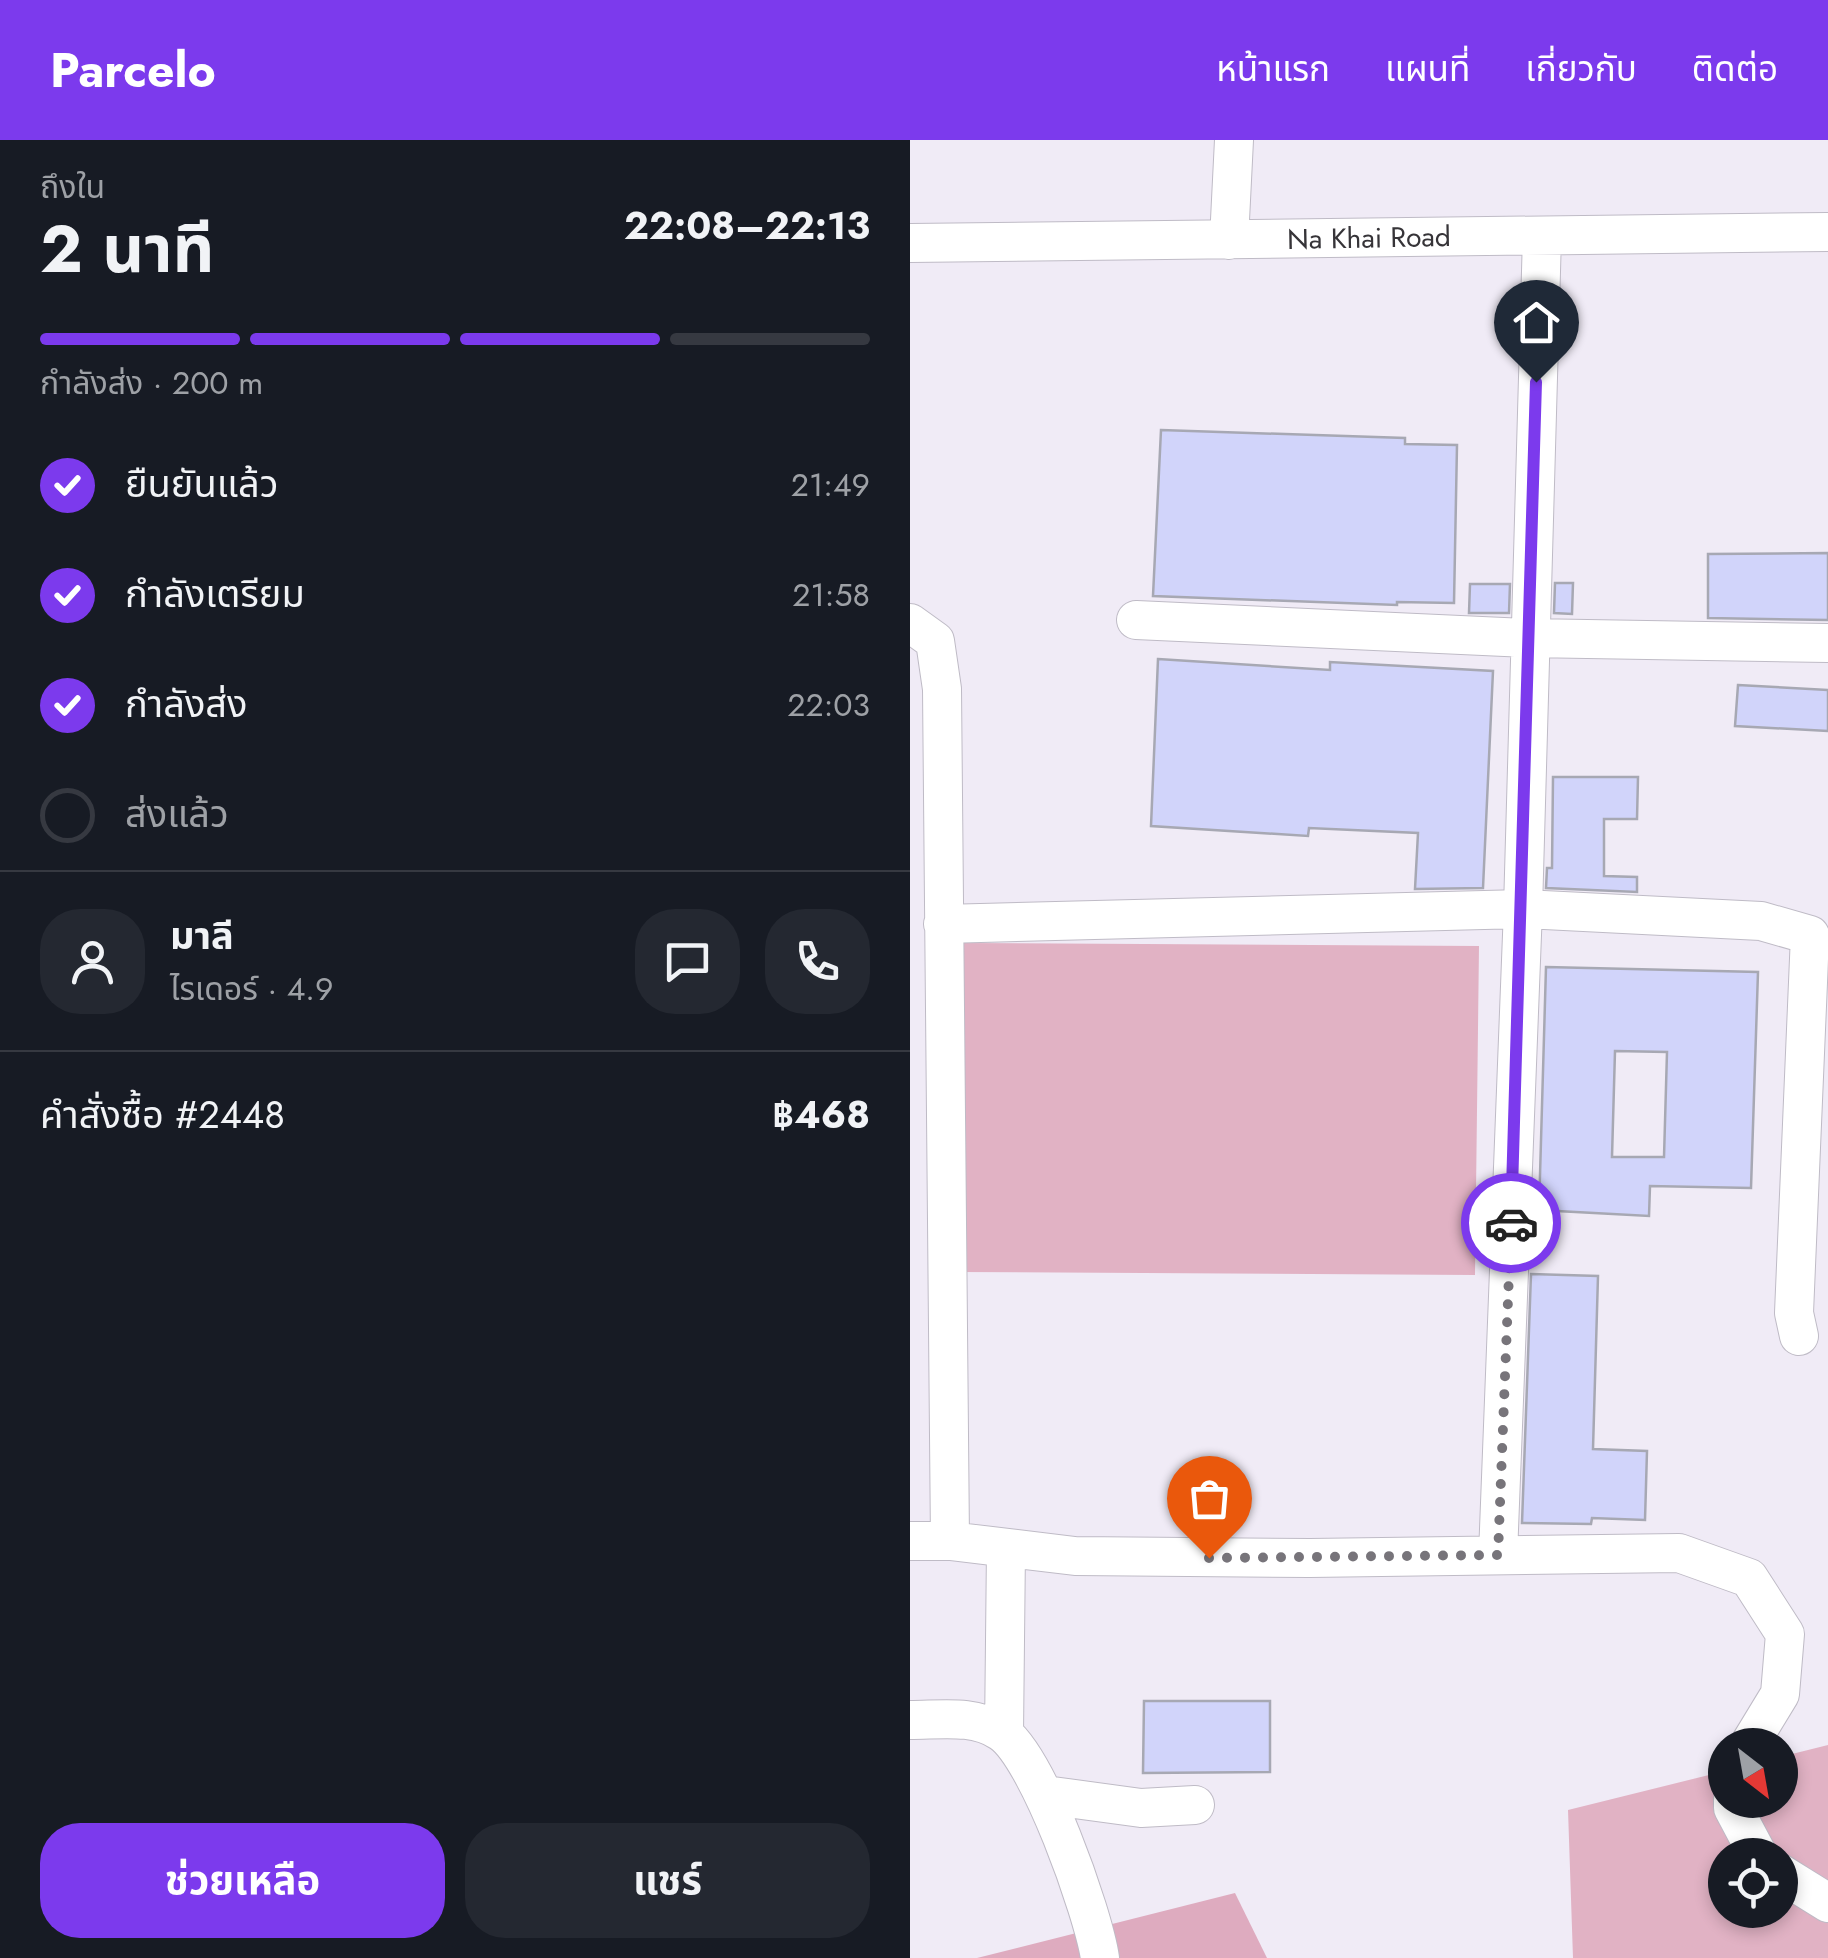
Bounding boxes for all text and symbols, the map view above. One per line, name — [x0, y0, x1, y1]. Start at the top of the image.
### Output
text: Parcelo — [50, 36, 216, 105]
text: หน้าแรก — [1216, 44, 1330, 94]
text: แผนที่ — [1385, 44, 1470, 94]
text: เกี่ยวกับ — [1525, 44, 1637, 94]
text: ติดต่อ — [1692, 44, 1778, 94]
text: ถึงใน — [40, 164, 105, 210]
text: 22:08–22:13 — [624, 198, 870, 253]
text: 2 นาที — [40, 202, 214, 296]
street label: Na Khai Road — [1287, 216, 1451, 260]
pin — [1494, 280, 1579, 383]
icon: home — [1509, 295, 1564, 350]
text: กำลังส่ง · 200 m — [40, 360, 263, 406]
text: ยืนยันแล้ว — [125, 456, 278, 511]
icon: check — [40, 458, 95, 513]
text: 21:49 — [791, 462, 870, 508]
text: กำลังเตรียม — [125, 566, 305, 621]
icon: check — [40, 568, 95, 623]
text: 21:58 — [792, 572, 870, 618]
text: กำลังส่ง — [125, 676, 247, 731]
icon: check — [40, 678, 95, 733]
text: 22:03 — [787, 682, 870, 728]
text: ส่งแล้ว — [125, 786, 229, 841]
text: มาลี — [170, 908, 234, 963]
button: person — [40, 909, 145, 1014]
button: chat — [635, 909, 740, 1014]
button: phone — [765, 909, 870, 1014]
text: ไรเดอร์ · 4.9 — [170, 966, 333, 1012]
text: คำสั่งซื้อ #2448 — [40, 1087, 285, 1142]
text: ฿468 — [772, 1087, 870, 1142]
courier — [1461, 1173, 1561, 1273]
icon: car — [1484, 1196, 1539, 1251]
pin — [1167, 1456, 1252, 1559]
icon: bag — [1182, 1471, 1237, 1526]
north arrow — [1708, 1728, 1798, 1818]
map controls — [1708, 1728, 1798, 1928]
button: ช่วยเหลือ — [40, 1823, 445, 1938]
button: แชร์ — [465, 1823, 870, 1938]
button: locate — [1708, 1838, 1798, 1928]

